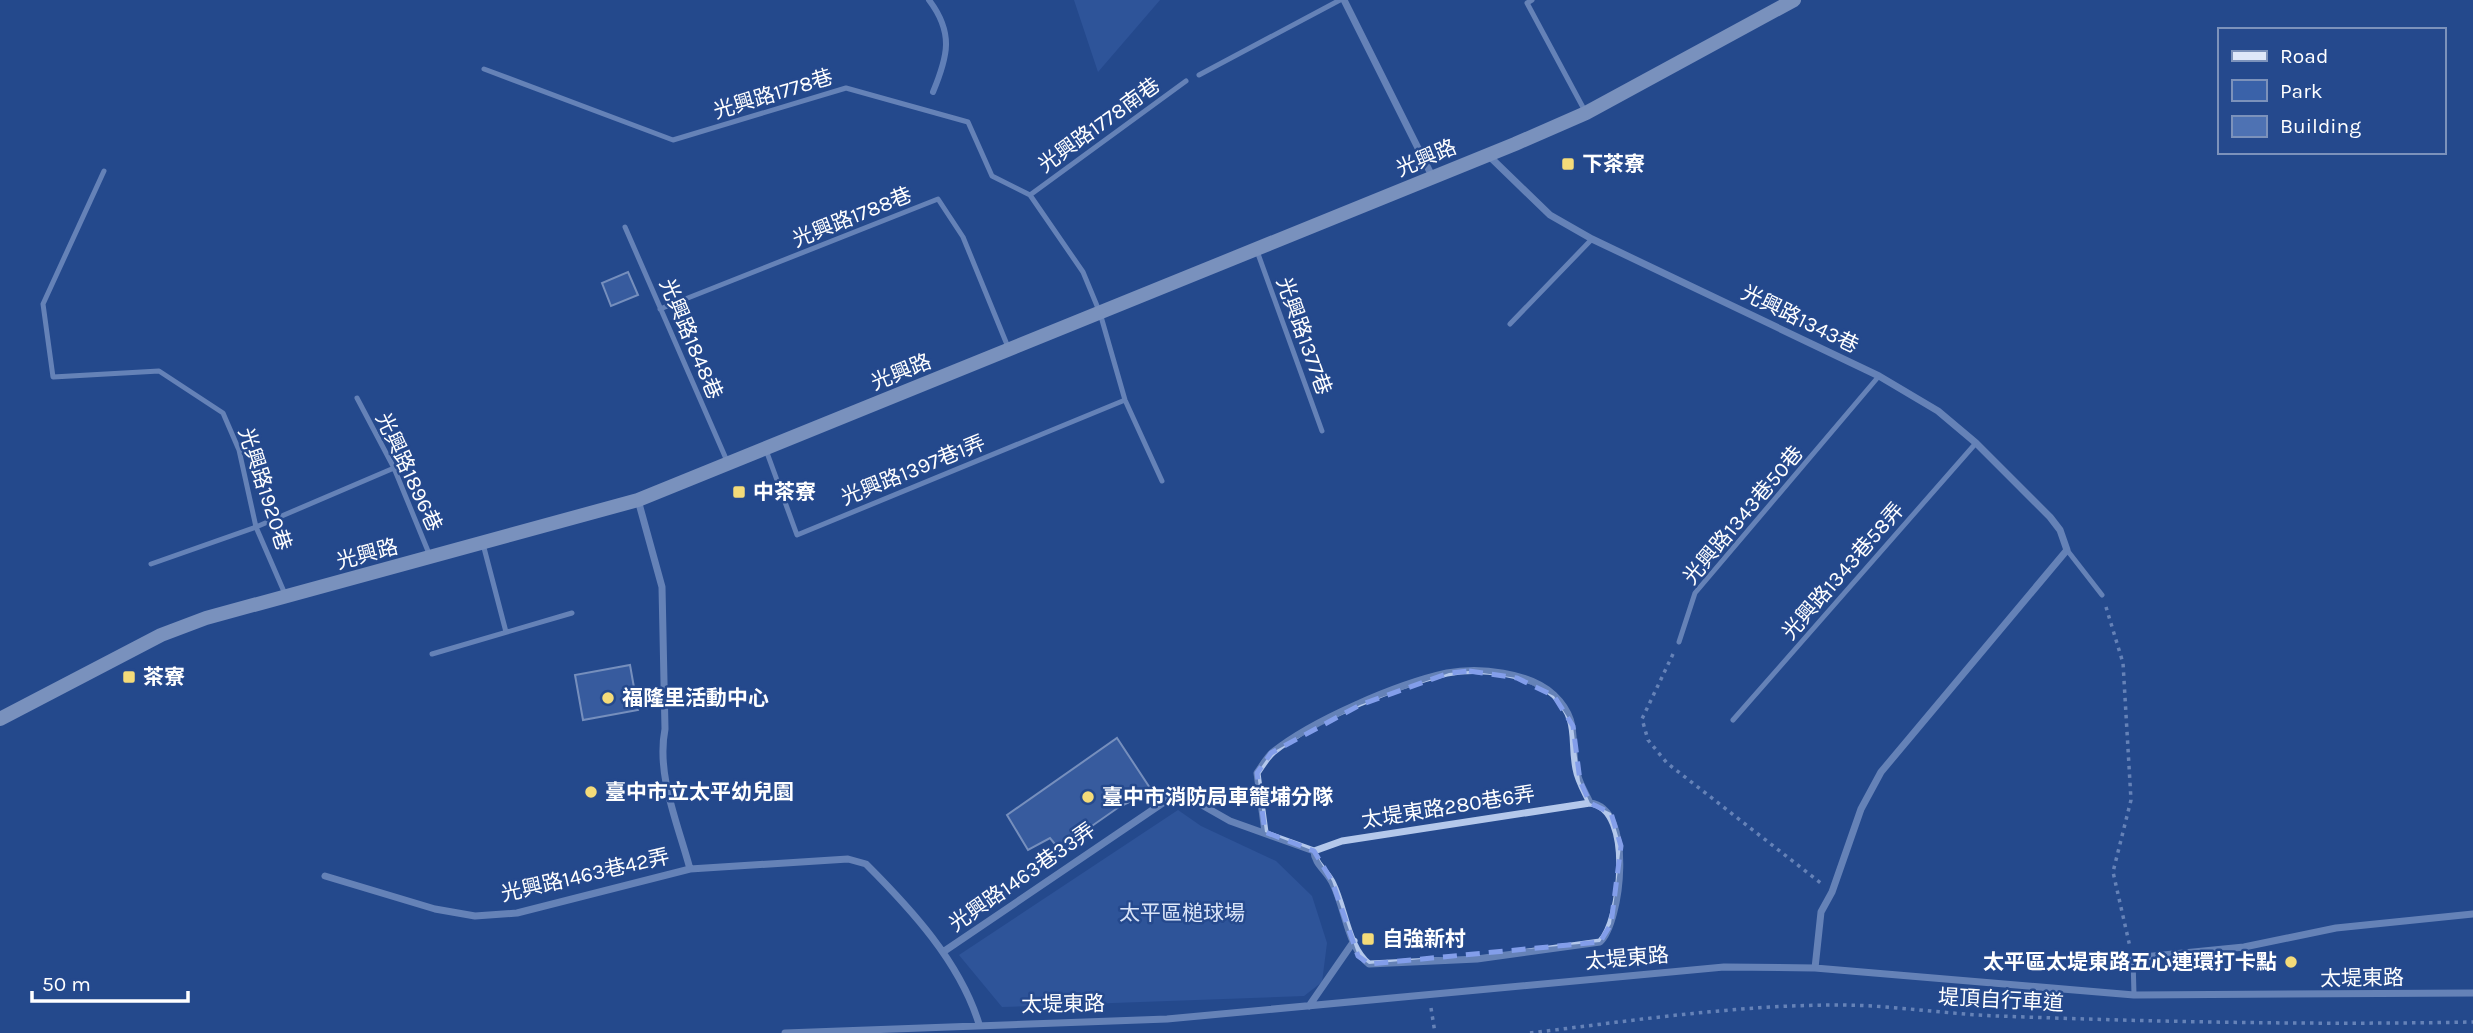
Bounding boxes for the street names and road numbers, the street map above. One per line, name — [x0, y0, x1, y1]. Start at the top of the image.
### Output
street label: 光興路1778巷 — [710, 64, 836, 124]
street label: 光興路1778南巷 — [1033, 73, 1165, 177]
street label: 光興路 — [1392, 135, 1460, 181]
street label: 光興路1788巷 — [789, 182, 915, 252]
street label: 光興路1377巷 — [1272, 274, 1336, 398]
street label: 光興路1848巷 — [655, 275, 727, 403]
street label: 光興路1343巷 — [1737, 280, 1863, 358]
street label: 光興路 — [867, 349, 935, 395]
street label: 光興路1896巷 — [371, 409, 447, 535]
street label: 光興路1920巷 — [234, 425, 296, 553]
street label: 光興路1397巷1弄 — [837, 430, 989, 510]
street label: 光興路1343巷50巷 — [1678, 441, 1808, 589]
street label: 光興路1343巷58弄 — [1777, 498, 1909, 644]
street label: 光興路 — [333, 534, 401, 574]
street label: 太堤東路280巷6弄 — [1359, 781, 1537, 833]
street label: 光興路1463巷33弄 — [944, 818, 1100, 936]
street label: 光興路1463巷42弄 — [499, 844, 671, 906]
street label: 太堤東路 — [1584, 942, 1670, 974]
street label: 太堤東路 — [2320, 965, 2404, 991]
street label: 堤頂自行車道 — [1937, 985, 2065, 1015]
street label: 太堤東路 — [1021, 991, 1105, 1017]

